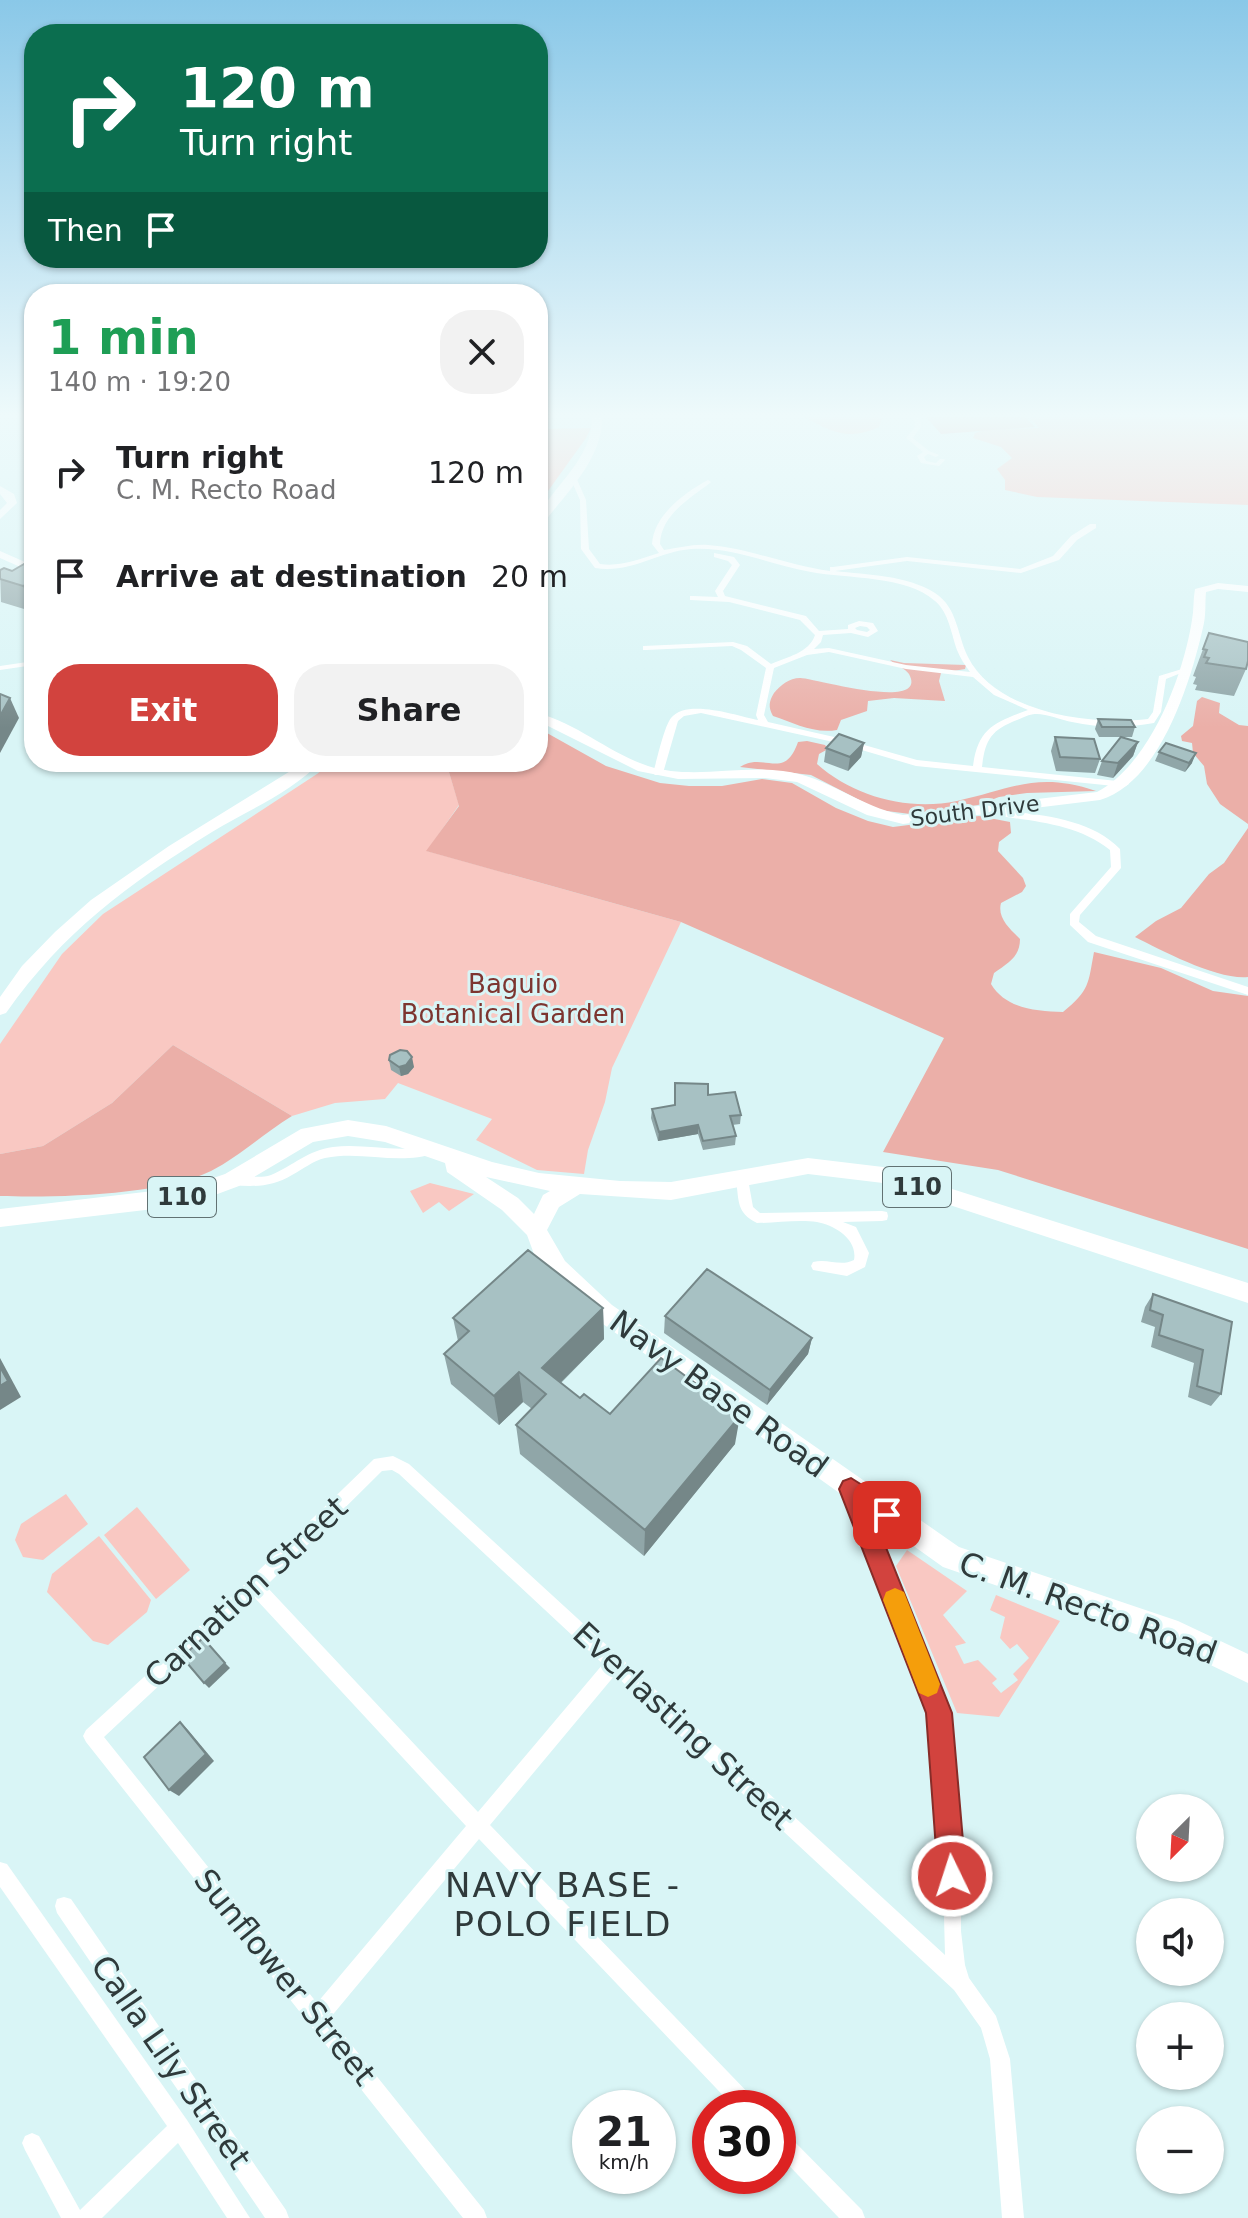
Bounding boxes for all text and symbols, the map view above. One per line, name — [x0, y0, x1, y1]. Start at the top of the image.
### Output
text: 120 m — [180, 55, 375, 120]
icon: right — [48, 56, 152, 160]
text: Turn right — [180, 122, 352, 163]
icon: arrive — [139, 208, 183, 252]
text: Then — [48, 213, 123, 248]
text: 1 min — [48, 309, 199, 365]
button: close — [440, 310, 524, 394]
text: 140 m · 19:20 — [48, 367, 231, 397]
text: Turn right — [116, 440, 283, 475]
icon: right — [48, 450, 92, 494]
text: 120 m — [428, 455, 524, 490]
text: C. M. Recto Road — [116, 475, 336, 505]
icon: arrive — [48, 554, 92, 598]
text: Arrive at destination — [116, 559, 467, 594]
text: 20 m — [491, 559, 568, 594]
button: Exit — [48, 664, 278, 756]
button: Share — [294, 664, 524, 756]
street label: South Drive — [909, 791, 1041, 831]
park label: Baguio Botanical Garden — [401, 969, 625, 1029]
road number: 110 — [883, 1167, 951, 1207]
road number: 110 — [148, 1177, 216, 1217]
street label: Navy Base Road — [603, 1302, 835, 1486]
pin — [853, 1481, 921, 1549]
street label: Carnation Street — [137, 1488, 355, 1696]
icon: arrive — [865, 1493, 909, 1537]
street label: C. M. Recto Road — [954, 1544, 1222, 1672]
street label: Everlasting Street — [565, 1614, 801, 1838]
north arrow — [1136, 1794, 1224, 1882]
map controls — [1136, 1794, 1224, 2194]
position arrow — [910, 1834, 994, 1918]
street label: Sunflower Street — [186, 1861, 384, 2093]
district label: NAVY BASE - POLO FIELD — [445, 1865, 681, 1944]
button: sound — [1136, 1898, 1224, 1986]
street label: Calla Lily Street — [83, 1948, 259, 2176]
button: + — [1136, 2002, 1224, 2090]
speed limit sign: 30 — [692, 2090, 796, 2194]
button: − — [1136, 2106, 1224, 2194]
text: 21 — [596, 2109, 652, 2155]
text: km/h — [599, 2150, 649, 2174]

